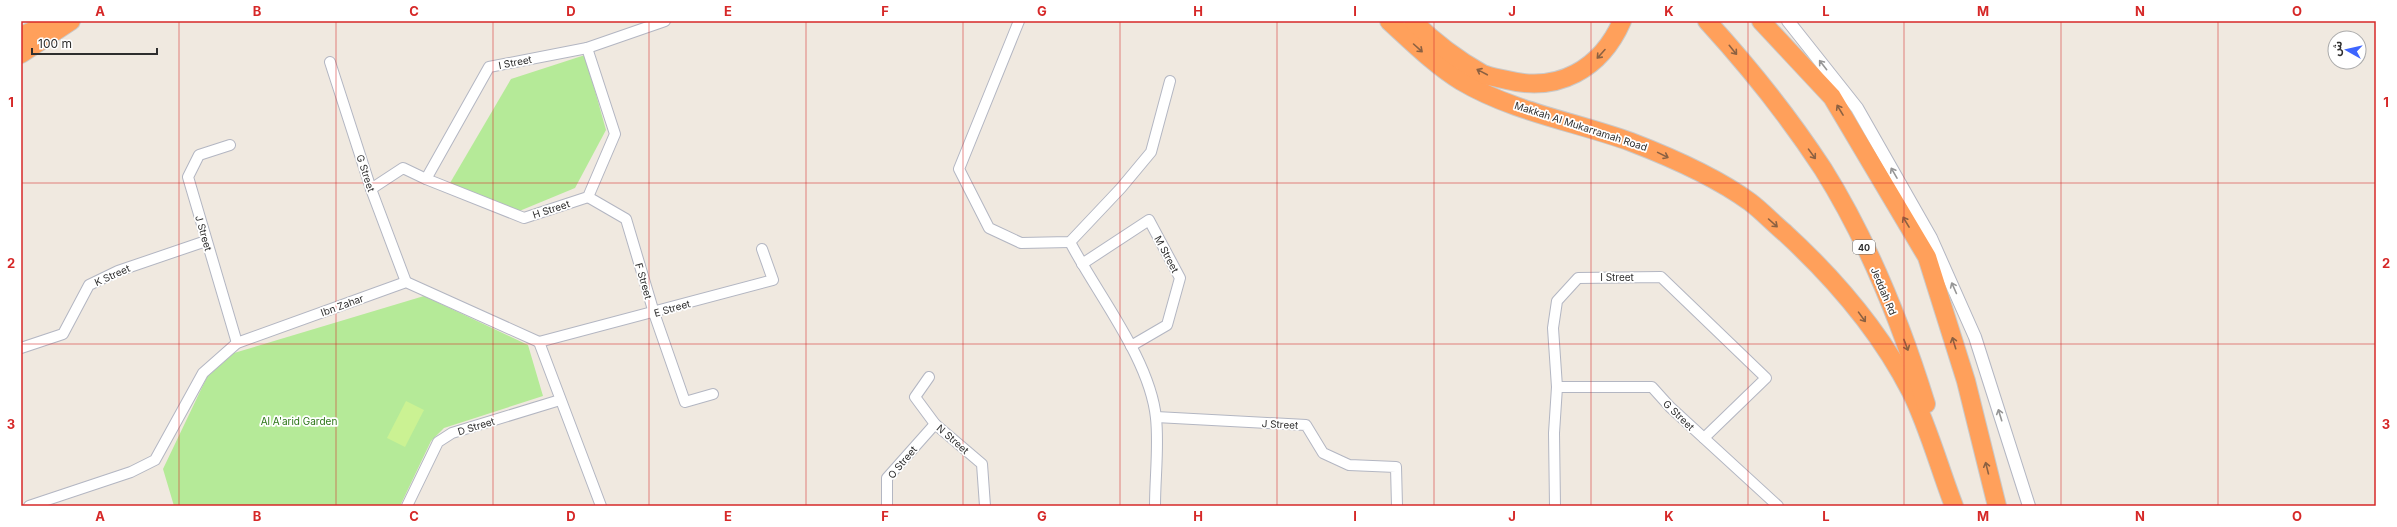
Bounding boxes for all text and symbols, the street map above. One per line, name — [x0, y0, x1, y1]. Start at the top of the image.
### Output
text: A — [95, 3, 105, 19]
text: B — [253, 3, 262, 19]
text: C — [409, 3, 419, 19]
text: D — [566, 3, 576, 19]
text: E — [724, 3, 732, 19]
text: F — [881, 3, 889, 19]
text: G — [1037, 3, 1047, 19]
text: H — [1193, 3, 1203, 19]
text: I — [1353, 3, 1357, 19]
text: J — [1508, 3, 1516, 19]
text: K — [1664, 3, 1674, 19]
text: L — [1822, 3, 1830, 19]
text: M — [1977, 3, 1989, 19]
text: N — [2135, 3, 2145, 19]
text: O — [2292, 3, 2302, 19]
scale bar — [32, 30, 157, 56]
north arrow — [2327, 30, 2367, 70]
text: 100 m — [38, 36, 72, 51]
text: ش — [2329, 40, 2345, 57]
one-way arrow — [1412, 43, 1423, 52]
one-way arrow — [1729, 45, 1738, 56]
one-way arrow — [1596, 48, 1605, 59]
street label: I Street — [497, 53, 533, 71]
one-way arrow — [1818, 59, 1827, 70]
one-way arrow — [1476, 68, 1488, 75]
text: 1 — [8, 94, 14, 110]
text: 1 — [2383, 94, 2389, 110]
street label: Makkah Al Mukarramah Road — [1513, 99, 1649, 153]
one-way arrow — [1836, 104, 1844, 116]
one-way arrow — [1808, 148, 1816, 159]
one-way arrow — [1657, 152, 1669, 159]
street label: G Street — [354, 153, 378, 194]
one-way arrow — [1889, 167, 1897, 179]
street label: H Street — [531, 197, 572, 221]
street label: J Street — [193, 214, 215, 253]
one-way arrow — [1902, 216, 1910, 228]
one-way arrow — [1768, 218, 1778, 227]
street label: M Street — [1152, 233, 1182, 275]
road number: 40 — [1853, 240, 1875, 254]
text: 2 — [7, 255, 15, 271]
text: 2 — [2382, 255, 2390, 271]
street label: K Street — [92, 262, 132, 288]
street label: F Street — [633, 262, 655, 301]
street label: Jeddah Rd — [1869, 265, 1899, 317]
street label: I Street — [1600, 271, 1635, 283]
one-way arrow — [1949, 283, 1957, 295]
street label: Ibn Zahar — [319, 292, 365, 318]
street label: E Street — [653, 297, 692, 319]
one-way arrow — [1858, 311, 1866, 322]
one-way arrow — [1950, 336, 1957, 349]
one-way arrow — [1902, 339, 1910, 351]
street label: G Street — [1661, 397, 1698, 433]
one-way arrow — [1996, 409, 2003, 422]
street label: D Street — [456, 414, 497, 437]
park label: Al A'arid Garden — [261, 415, 337, 427]
text: 3 — [7, 416, 15, 432]
text: 3 — [2382, 416, 2390, 432]
street label: J Street — [1261, 417, 1299, 431]
street label: N Street — [935, 422, 972, 457]
street label: O Street — [885, 443, 919, 481]
one-way arrow — [1983, 462, 1991, 475]
text: A — [95, 508, 105, 524]
text: B — [253, 508, 262, 524]
text: C — [409, 508, 419, 524]
text: D — [566, 508, 576, 524]
text: E — [724, 508, 732, 524]
text: F — [881, 508, 889, 524]
text: G — [1037, 508, 1047, 524]
text: H — [1193, 508, 1203, 524]
text: I — [1353, 508, 1357, 524]
text: J — [1508, 508, 1516, 524]
text: K — [1664, 508, 1674, 524]
text: L — [1822, 508, 1830, 524]
text: M — [1977, 508, 1989, 524]
text: N — [2135, 508, 2145, 524]
text: O — [2292, 508, 2302, 524]

